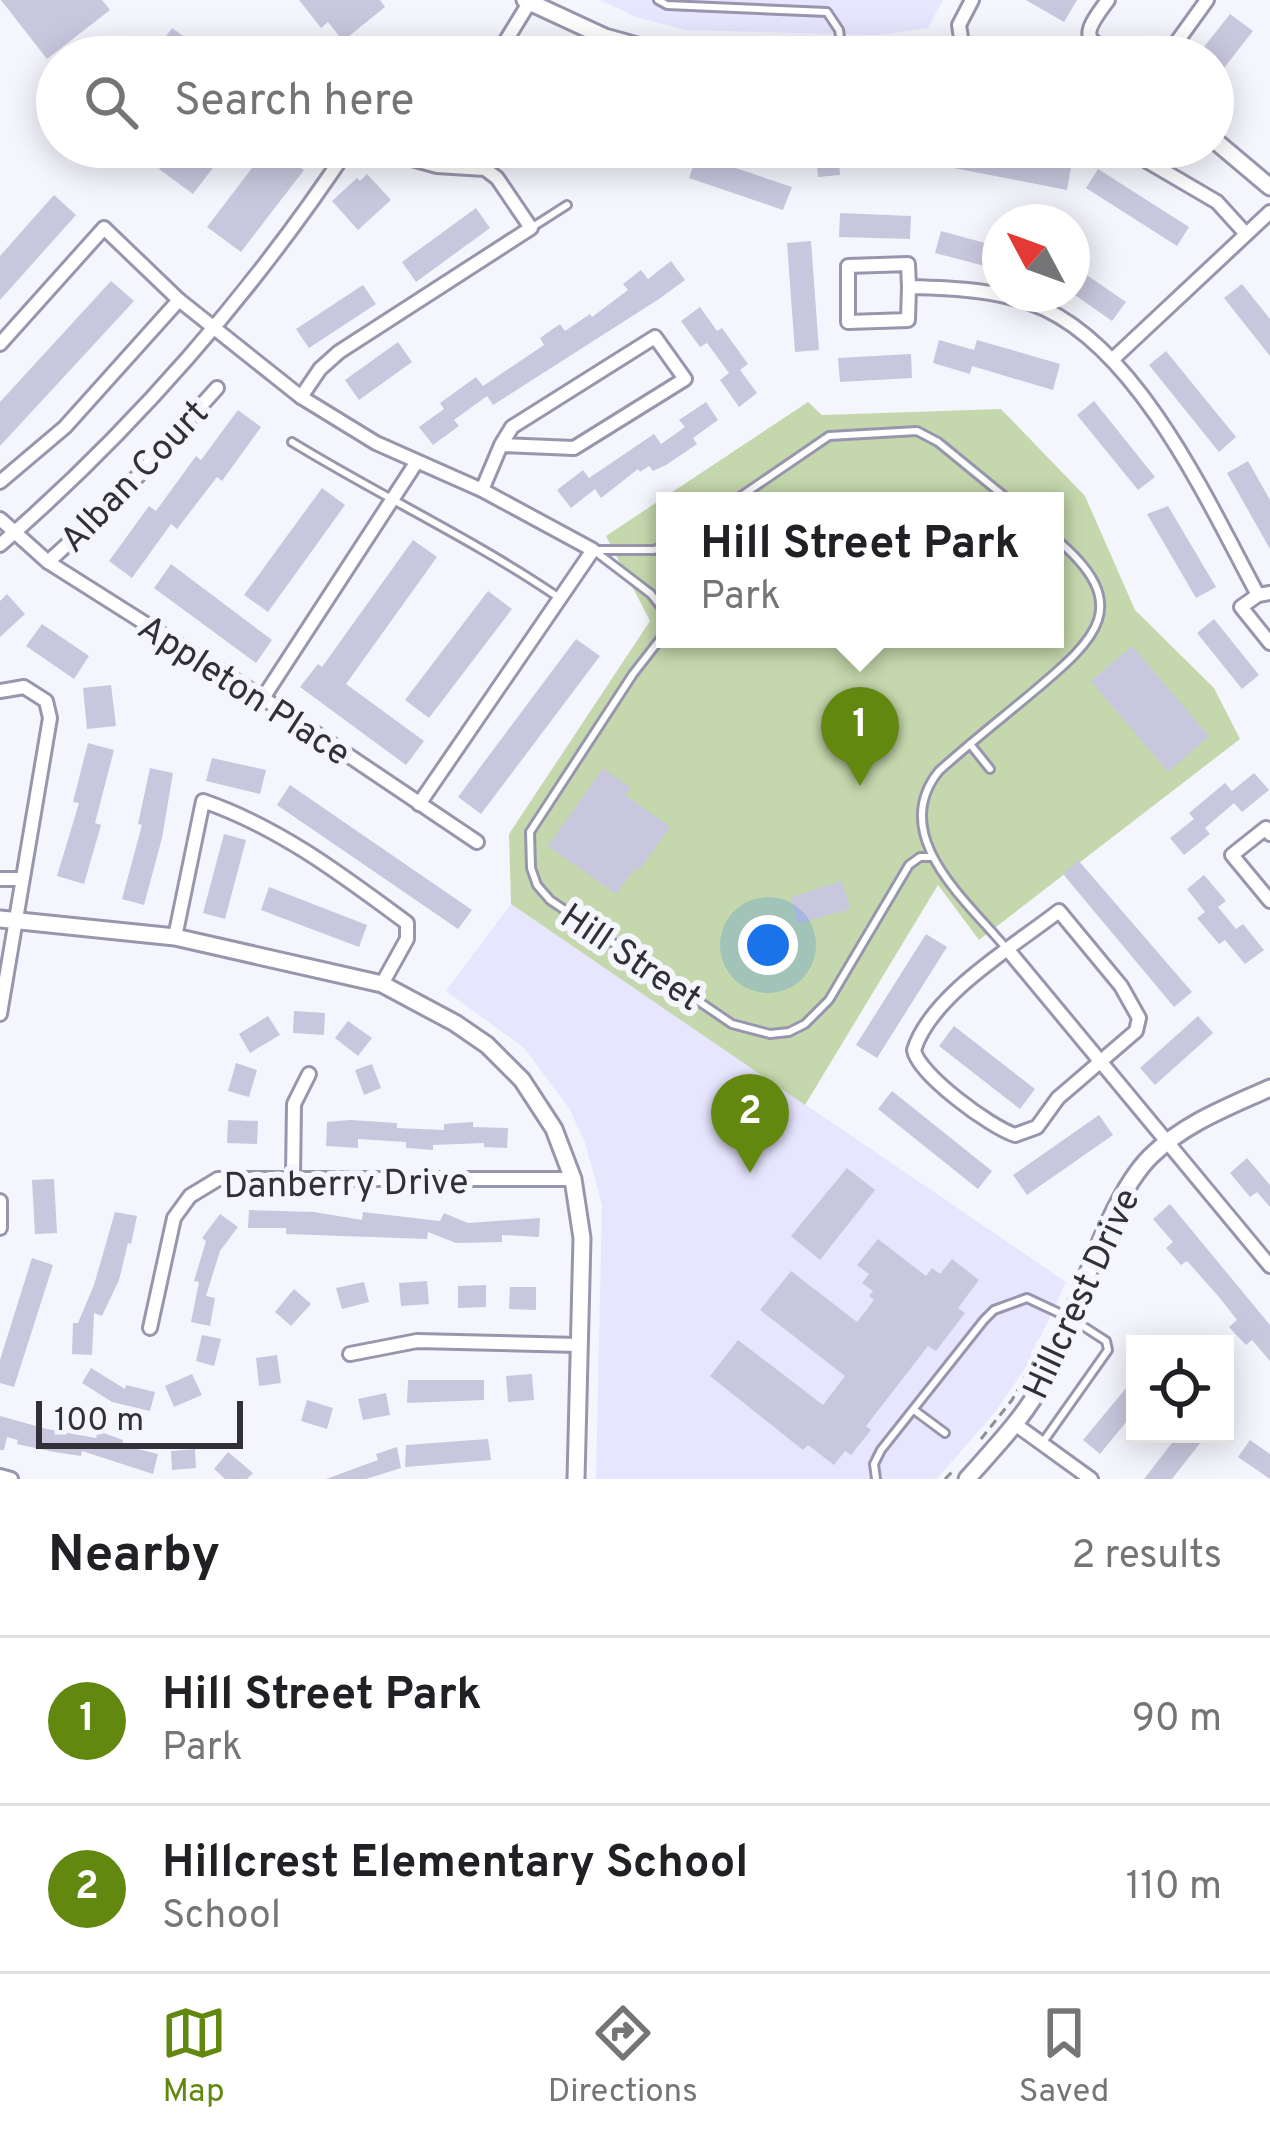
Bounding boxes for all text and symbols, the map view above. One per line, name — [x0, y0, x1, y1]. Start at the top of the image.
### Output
search box — [36, 36, 1234, 168]
icon: search — [78, 69, 144, 135]
text: Search here — [174, 74, 414, 131]
north arrow — [982, 204, 1090, 312]
street label: Alban Court — [52, 392, 220, 564]
popup — [656, 492, 1064, 648]
text: Hill Street Park — [700, 517, 1020, 574]
text: Park — [700, 574, 781, 623]
street label: Appleton Place — [128, 606, 358, 778]
pin: 1 — [821, 687, 899, 786]
street label: Hill Street — [550, 895, 709, 1023]
your location — [738, 915, 798, 975]
pin: 2 — [711, 1074, 789, 1173]
street label: Danberry Drive — [223, 1161, 469, 1211]
street label: Hillcrest Drive — [1015, 1182, 1152, 1407]
map controls — [1126, 1335, 1234, 1443]
button: locate — [1126, 1335, 1234, 1443]
scale bar — [36, 1395, 243, 1448]
text: 100 m — [54, 1401, 144, 1443]
text: Nearby — [48, 1525, 220, 1590]
text: 2 results — [1071, 1533, 1222, 1582]
text: Hill Street Park — [162, 1668, 482, 1725]
text: 1 — [79, 1696, 95, 1745]
text: 90 m — [1132, 1696, 1222, 1745]
text: Park — [162, 1725, 243, 1774]
text: Hillcrest Elementary School — [162, 1836, 748, 1893]
text: 2 — [75, 1864, 99, 1913]
text: 110 m — [1126, 1864, 1222, 1913]
text: School — [162, 1893, 281, 1942]
tab: Map — [161, 2000, 227, 2114]
tab: Directions — [548, 2000, 698, 2114]
tab: Saved — [1019, 2000, 1109, 2114]

